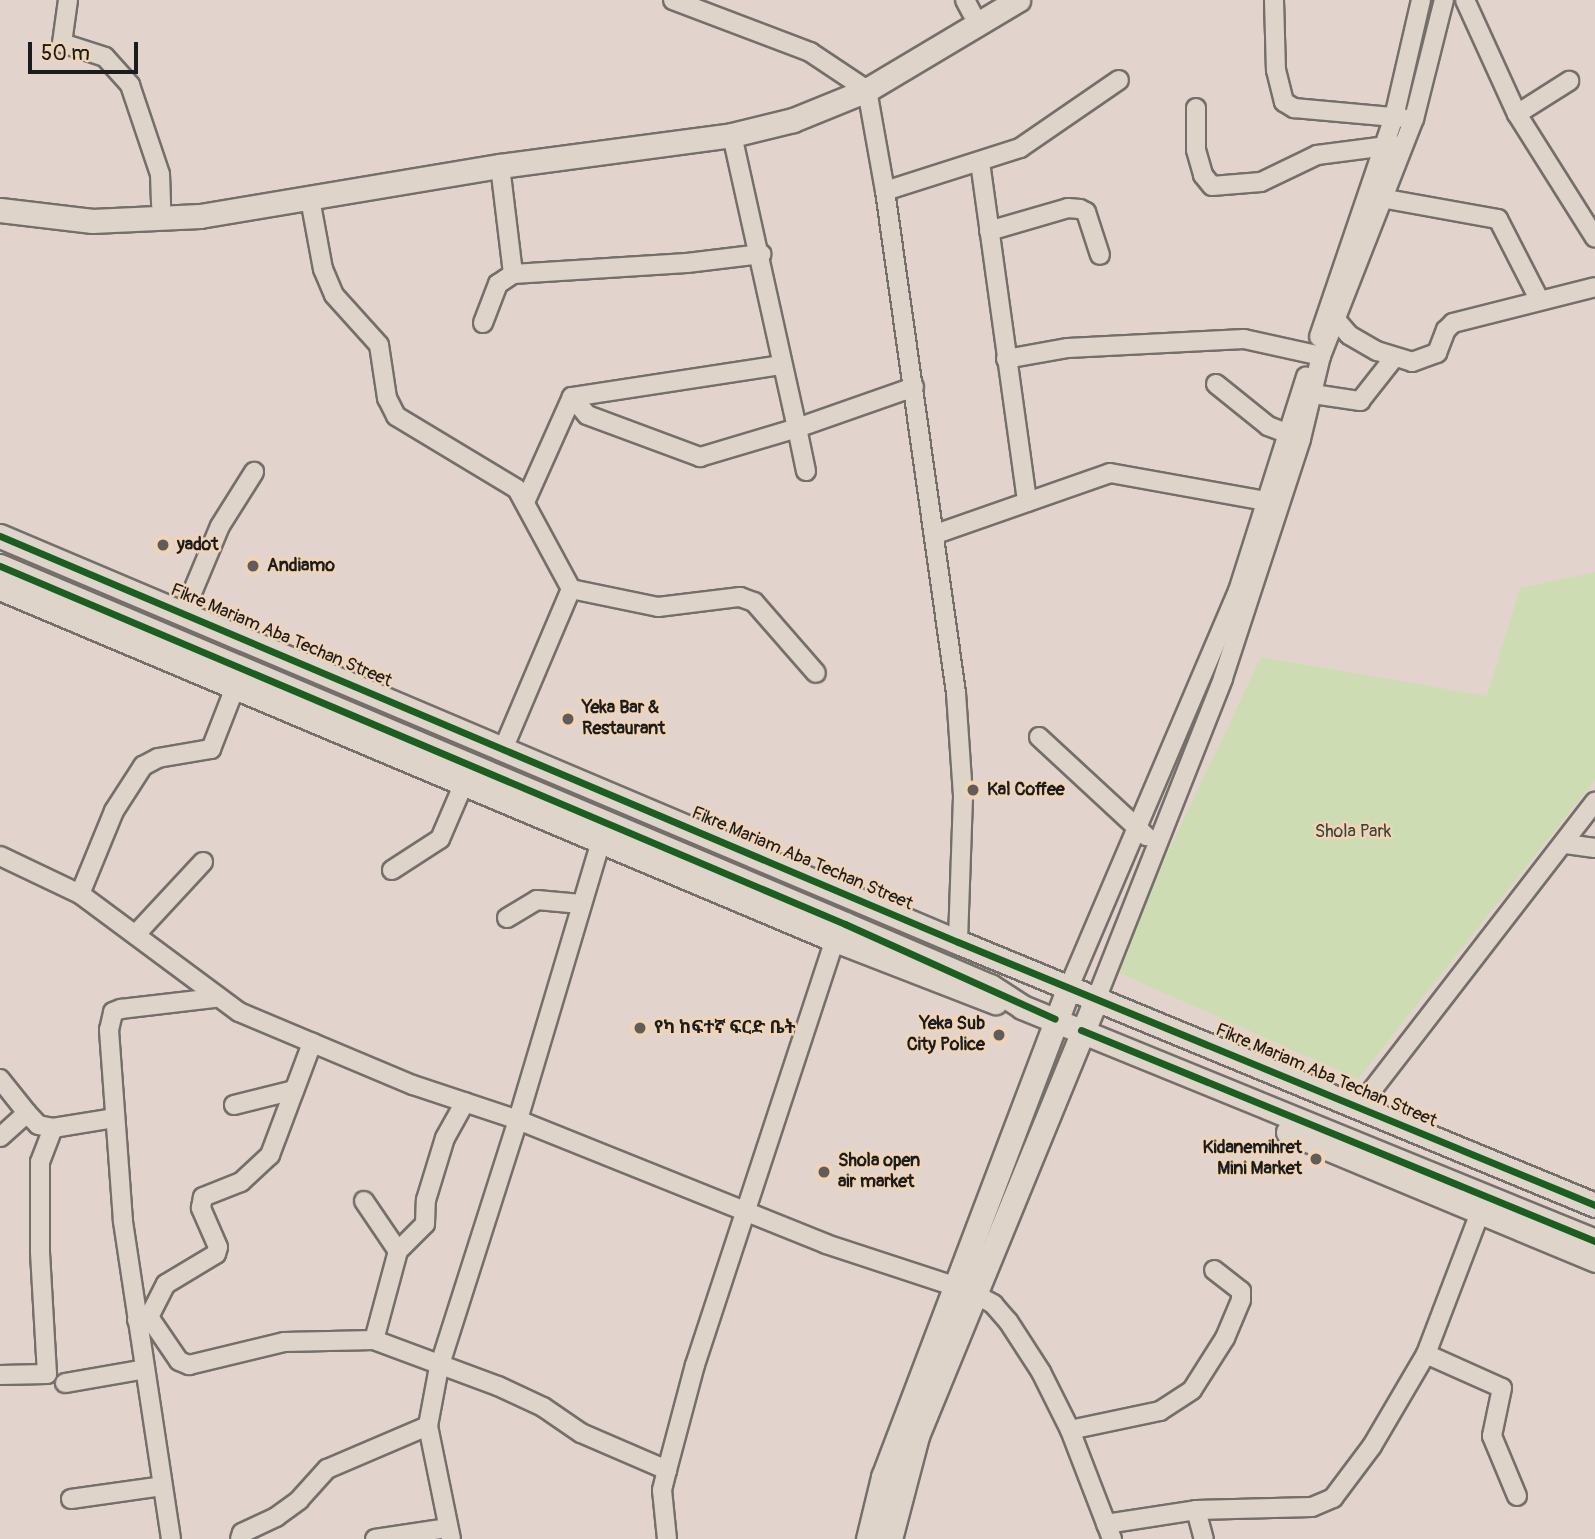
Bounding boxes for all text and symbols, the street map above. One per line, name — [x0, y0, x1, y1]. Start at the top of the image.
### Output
scale bar — [32, 28, 142, 72]
text: 50 m — [41, 40, 90, 67]
place label: yadot — [177, 534, 218, 556]
marker: yadot — [155, 537, 171, 553]
place label: Andiamo — [267, 555, 335, 577]
marker: Andiamo — [245, 558, 261, 574]
street label: Fikre Mariam Aba Techan Street — [167, 579, 395, 693]
place label: Yeka Bar & Restaurant — [582, 698, 665, 740]
marker: Yeka Bar & Restaurant — [560, 711, 576, 727]
place label: Kal Coffee — [987, 779, 1065, 801]
marker: Kal Coffee — [965, 782, 981, 798]
street label: Fikre Mariam Aba Techan Street — [688, 802, 916, 916]
park label: Shola Park — [1315, 821, 1391, 843]
place label: Yeka Sub City Police — [907, 1014, 985, 1056]
place label: የካ ከፍተኛ ፍርድ ቤት — [654, 1017, 795, 1039]
street label: Fikre Mariam Aba Techan Street — [1212, 1019, 1440, 1133]
marker: የካ ከፍተኛ ፍርድ ቤት — [632, 1020, 648, 1036]
marker: Yeka Sub City Police — [991, 1027, 1007, 1043]
place label: Kidanemihret Mini Market — [1203, 1138, 1302, 1180]
place label: Shola open air market — [838, 1151, 920, 1194]
marker: Kidanemihret Mini Market — [1308, 1151, 1324, 1167]
marker: Shola open air market — [816, 1164, 832, 1180]

